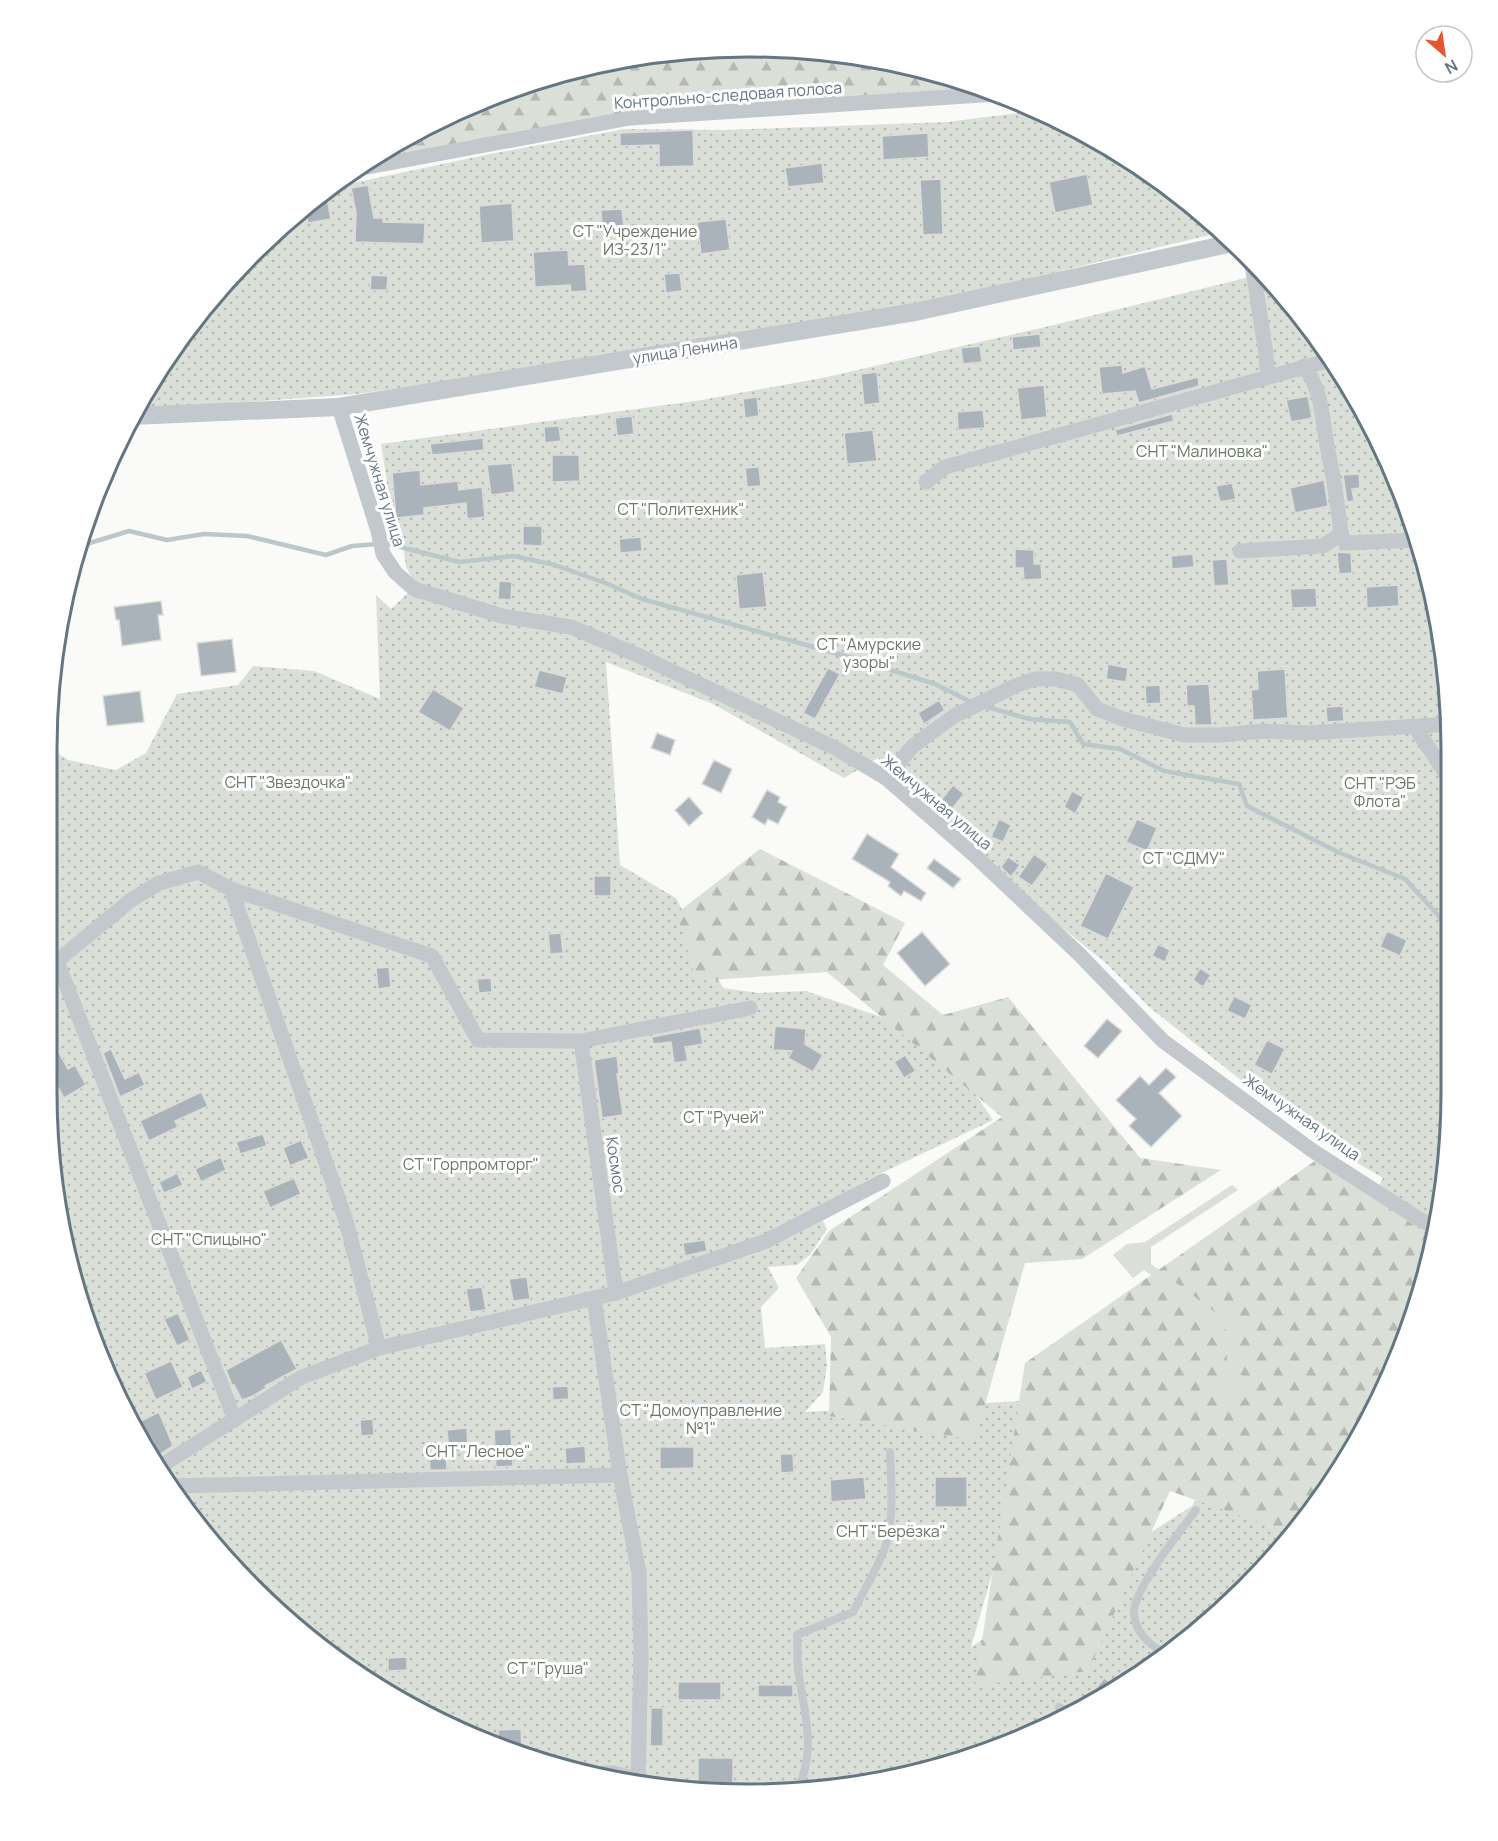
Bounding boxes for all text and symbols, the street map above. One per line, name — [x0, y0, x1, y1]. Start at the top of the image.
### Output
north arrow — [1414, 24, 1474, 84]
text: N — [1441, 55, 1462, 80]
street label: Контрольно-следовая полоса — [613, 76, 843, 114]
park label: СТ "Учреждение ИЗ-23/1" — [573, 220, 697, 260]
street label: улица Ленина — [631, 331, 739, 369]
street label: Жемчужная улица — [349, 411, 411, 549]
park label: СНТ "Малиновка" — [1136, 440, 1268, 462]
park label: СТ "Политехник" — [617, 498, 745, 520]
park label: СТ "Амурские узоры" — [817, 633, 921, 673]
street label: Жемчужная улица — [877, 749, 997, 855]
park label: СНТ "Звездочка" — [225, 771, 351, 793]
park label: СНТ "РЭБ Флота" — [1344, 772, 1416, 812]
park label: СТ "СДМУ" — [1143, 847, 1225, 869]
street label: Жемчужная улица — [1239, 1068, 1365, 1166]
park label: СТ "Ручей" — [683, 1106, 765, 1128]
street label: Космос — [601, 1135, 631, 1195]
park label: СТ "Горпромторг" — [403, 1153, 539, 1175]
park label: СНТ "Спицыно" — [151, 1228, 267, 1250]
park label: СТ "Домоуправление №1" — [620, 1399, 782, 1439]
park label: СНТ "Лесное" — [426, 1440, 530, 1462]
park label: СНТ "Берёзка" — [836, 1520, 946, 1542]
park label: СТ "Груша" — [507, 1657, 589, 1679]

